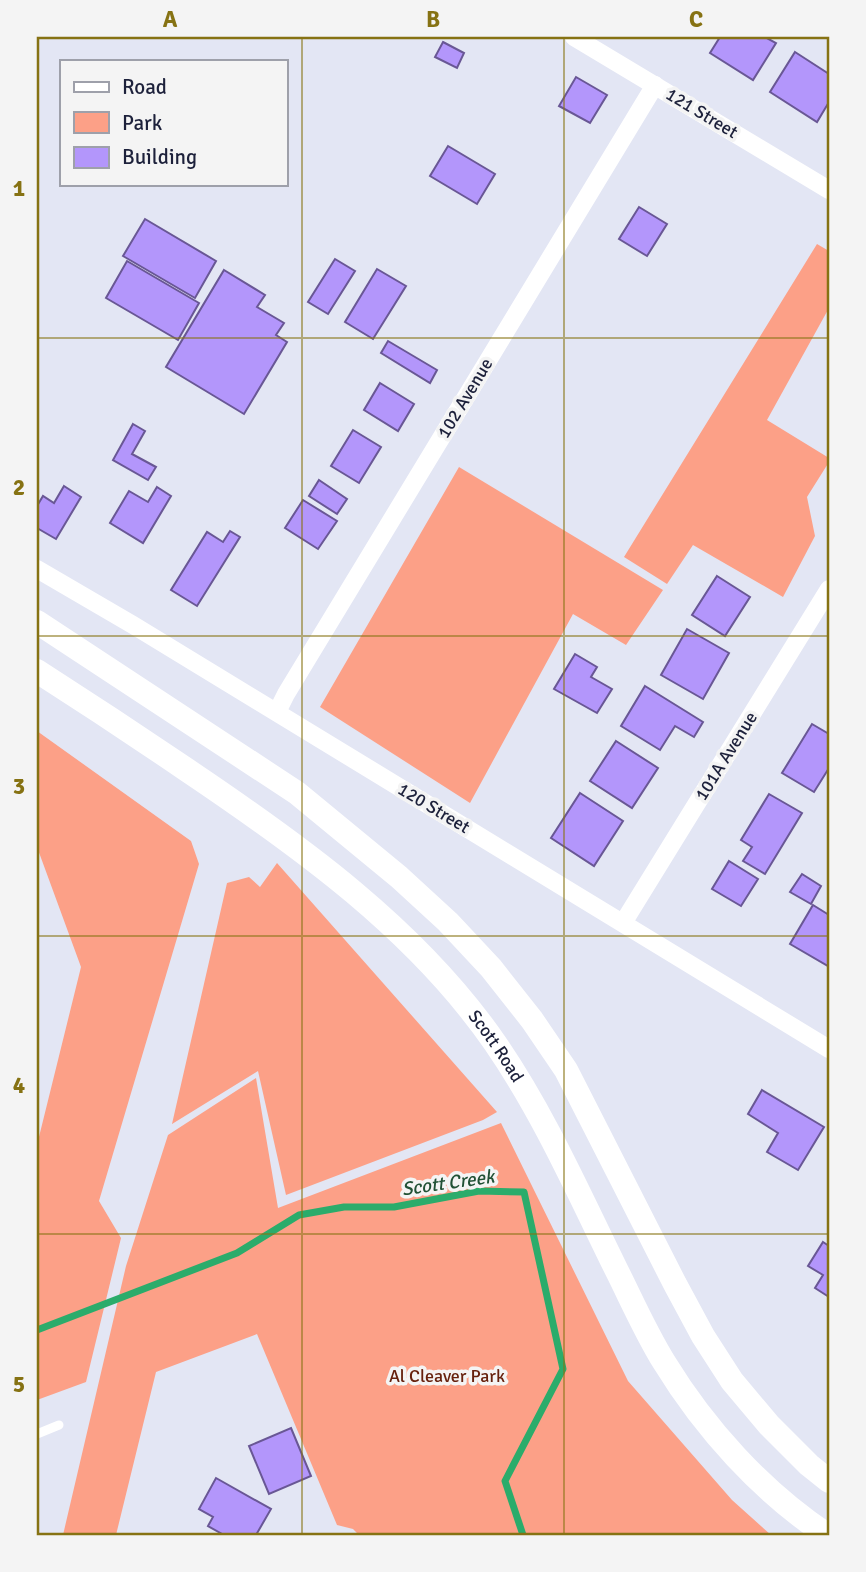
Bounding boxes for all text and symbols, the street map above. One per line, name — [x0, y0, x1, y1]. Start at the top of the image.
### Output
text: A — [163, 5, 178, 34]
text: B — [426, 5, 440, 34]
text: C — [689, 5, 703, 34]
legend — [60, 60, 287, 186]
text: Road — [122, 74, 167, 100]
street label: 121 Street — [662, 83, 742, 143]
text: Park — [122, 110, 163, 136]
text: Building — [122, 144, 197, 170]
text: 1 — [13, 174, 25, 203]
street label: 102 Avenue — [433, 354, 497, 442]
text: 2 — [13, 473, 25, 502]
street label: 101A Avenue — [690, 708, 762, 804]
text: 3 — [13, 772, 25, 801]
street label: 120 Street — [394, 778, 474, 838]
street label: Scott Road — [464, 1006, 529, 1086]
text: 4 — [13, 1071, 25, 1100]
water label: Scott Creek — [400, 1164, 497, 1201]
park label: Al Cleaver Park — [389, 1365, 505, 1387]
text: 5 — [13, 1370, 25, 1399]

